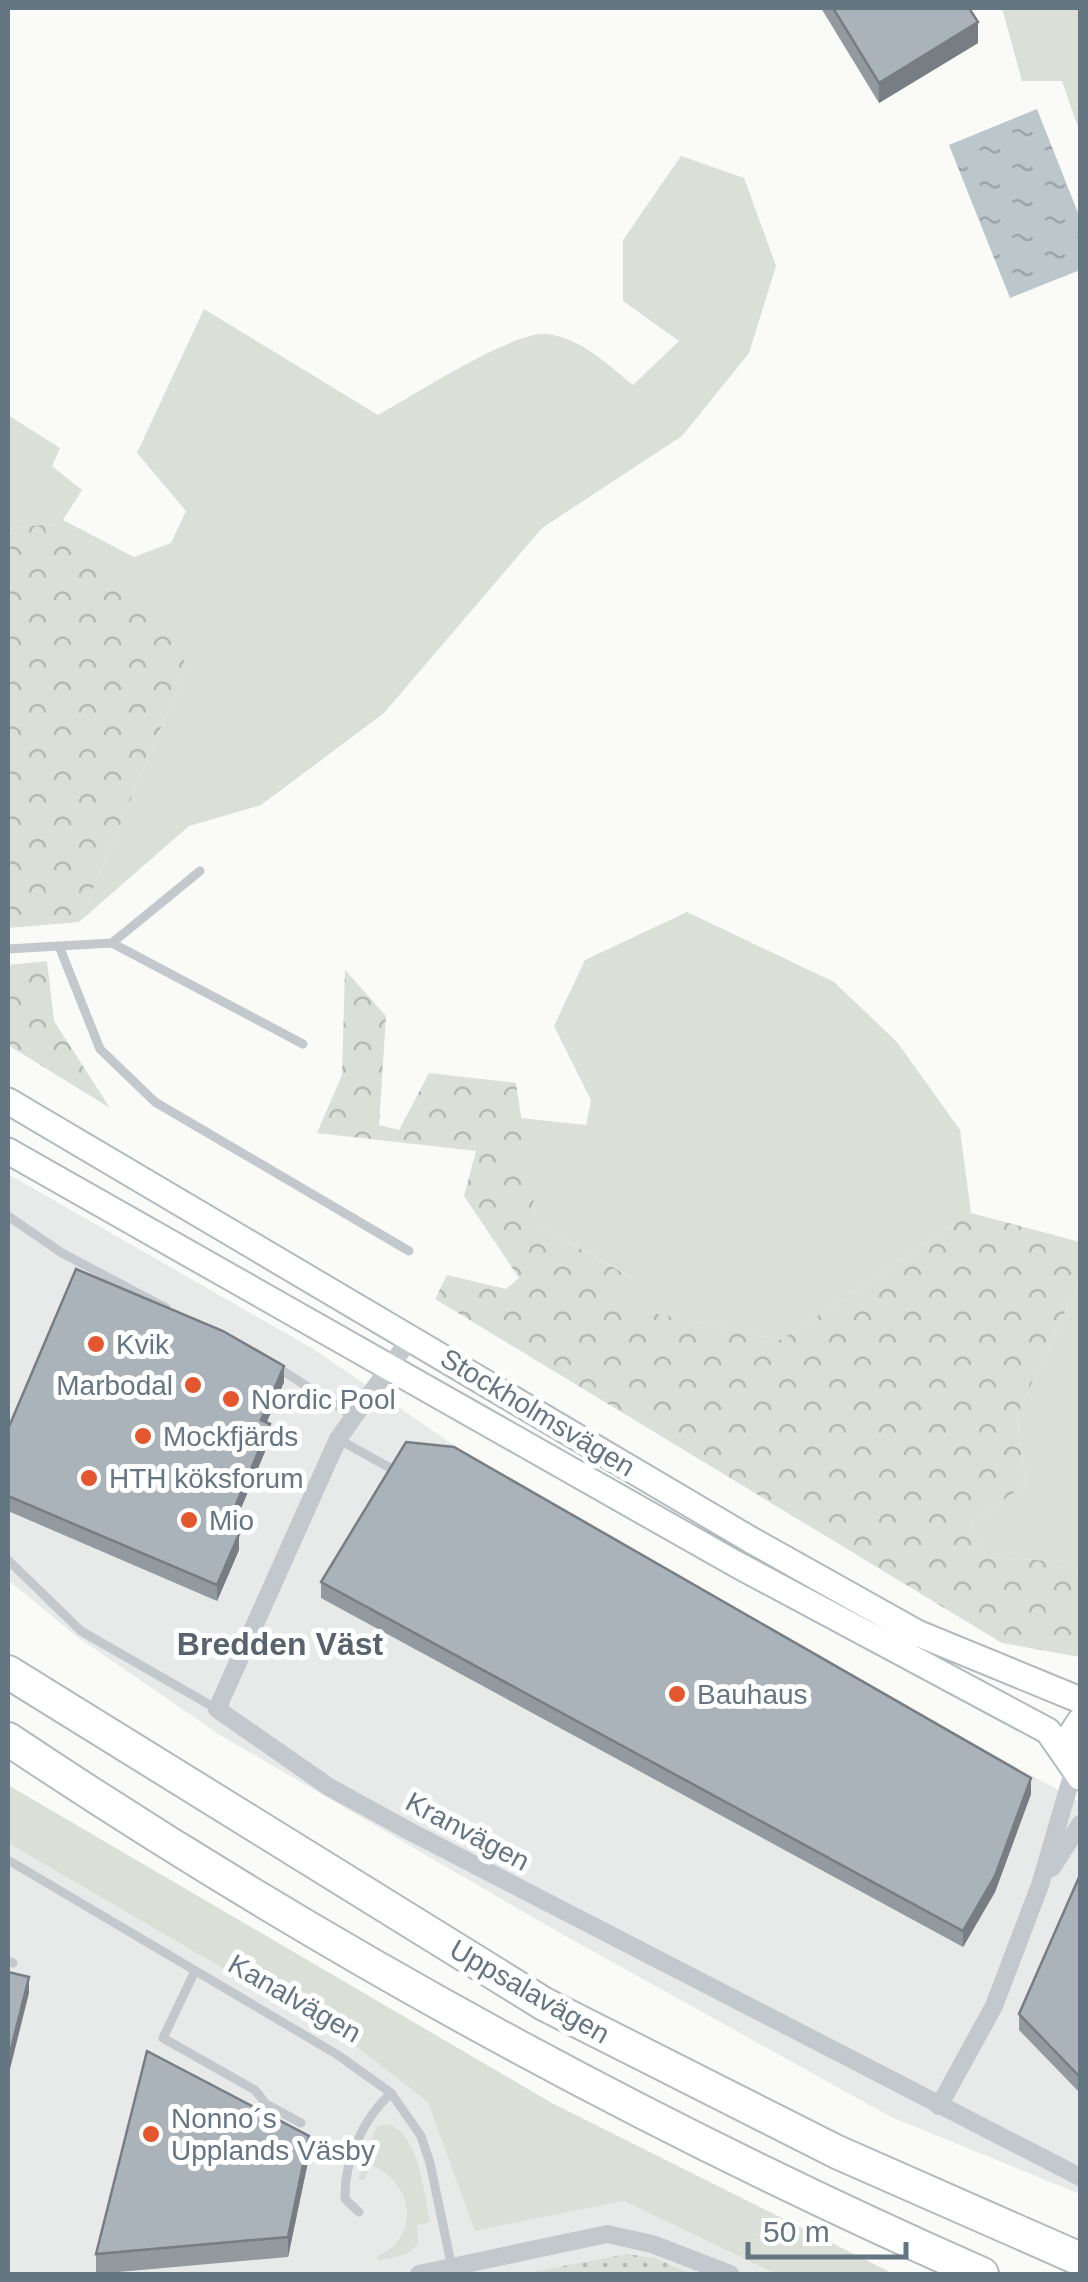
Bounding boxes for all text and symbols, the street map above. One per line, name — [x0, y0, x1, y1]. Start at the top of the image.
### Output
place label: Kvik — [116, 1329, 170, 1360]
marker: Kvik — [85, 1333, 107, 1355]
street label: Stockholmsvägen — [435, 1342, 640, 1483]
place label: Marbodal — [56, 1370, 173, 1401]
marker: Marbodal — [182, 1374, 204, 1396]
place label: Nordic Pool — [251, 1384, 396, 1415]
marker: Nordic Pool — [220, 1388, 242, 1410]
place label: Mockfjärds — [163, 1421, 298, 1452]
marker: Mockfjärds — [132, 1425, 154, 1447]
place label: HTH köksforum — [109, 1463, 303, 1494]
marker: HTH köksforum — [78, 1467, 100, 1489]
place label: Mio — [209, 1505, 254, 1536]
marker: Mio — [178, 1509, 200, 1531]
district label: Bredden Väst — [177, 1626, 383, 1662]
place label: Bauhaus — [697, 1679, 808, 1710]
marker: Bauhaus — [666, 1683, 688, 1705]
street label: Kranvägen — [401, 1786, 535, 1877]
street label: Uppsalavägen — [444, 1933, 615, 2050]
street label: Kanalvägen — [223, 1948, 367, 2049]
place label: Nonno´s Upplands Väsby — [171, 2103, 375, 2166]
marker: Nonno´s Upplands Väsby — [140, 2123, 162, 2145]
scale bar — [748, 2197, 906, 2259]
text: 50 m — [763, 2215, 830, 2248]

